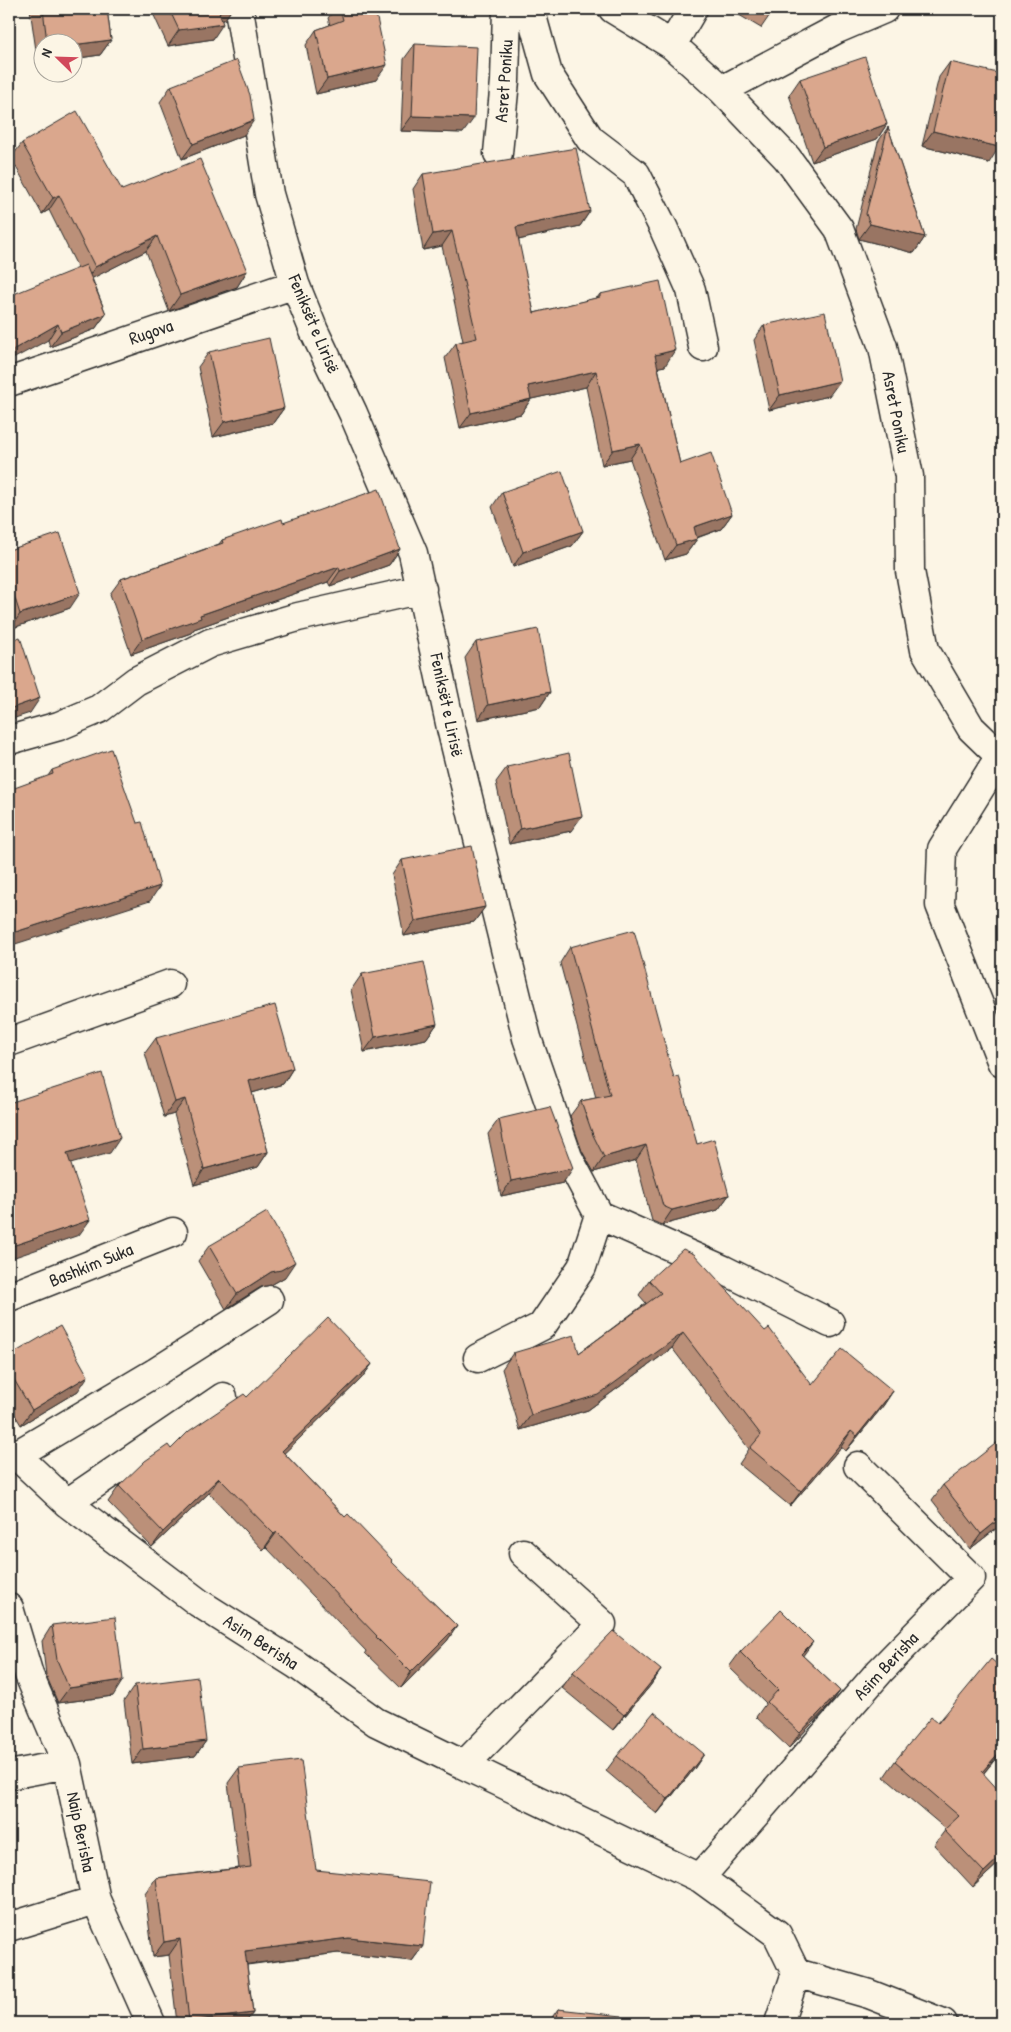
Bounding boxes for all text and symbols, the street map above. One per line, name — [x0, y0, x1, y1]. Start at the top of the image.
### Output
north arrow — [32, 32, 82, 82]
street label: Asret Poniku — [488, 39, 519, 123]
text: N — [35, 45, 56, 60]
street label: Feniksët e Lirisë — [282, 270, 346, 377]
street label: Rugova — [126, 312, 176, 351]
street label: Asret Poniku — [876, 369, 917, 455]
street label: Feniksët e Lirisë — [424, 650, 471, 759]
street label: Bashkim Suka — [45, 1236, 137, 1293]
street label: Asim Berisha — [219, 1608, 304, 1675]
street label: Asim Berisha — [848, 1626, 924, 1705]
street label: Naip Berisha — [61, 1790, 102, 1874]

